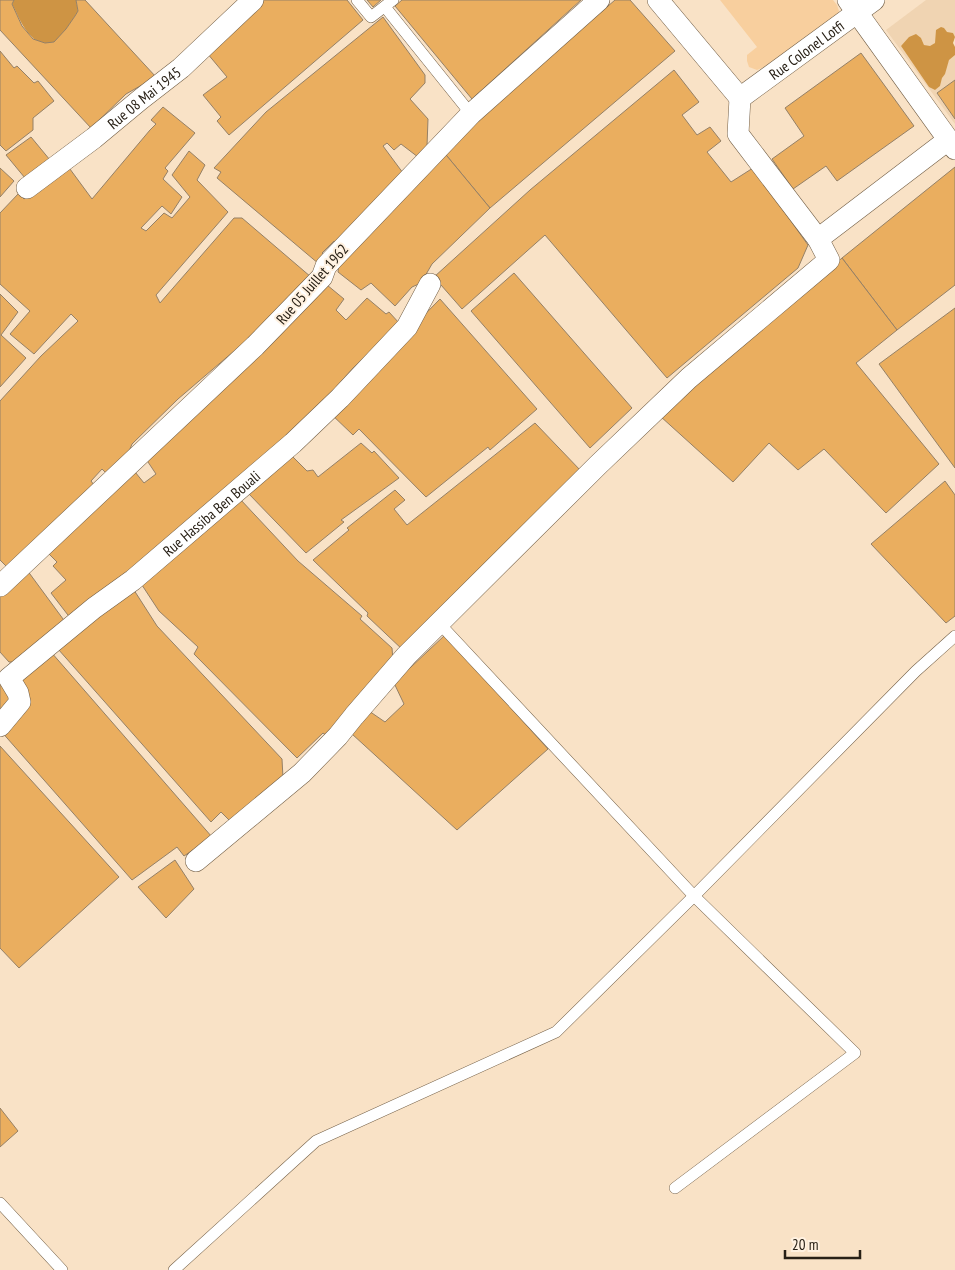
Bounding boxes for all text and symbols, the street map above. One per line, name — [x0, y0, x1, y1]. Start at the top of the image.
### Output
street label: Rue Colonel Lotfi — [765, 16, 847, 83]
street label: Rue 08 Mai 1945 — [103, 62, 185, 133]
street label: Rue 05 Juillet 1962 — [272, 240, 352, 328]
street label: Rue Hassiba Ben Bouali — [159, 466, 264, 560]
scale bar — [785, 1228, 860, 1260]
text: 20 m — [792, 1235, 818, 1254]

